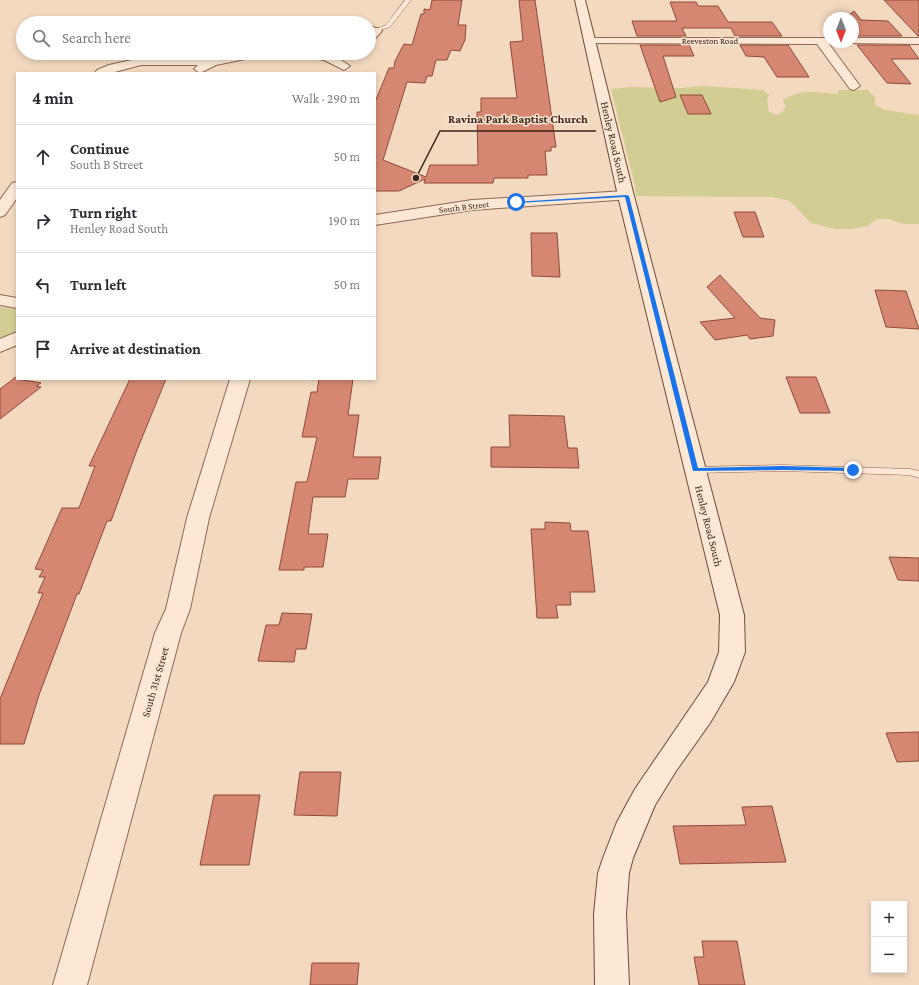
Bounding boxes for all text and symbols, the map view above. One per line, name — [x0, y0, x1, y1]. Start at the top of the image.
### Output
north arrow — [823, 12, 859, 48]
search box — [16, 16, 376, 60]
icon: search — [30, 27, 52, 49]
text: Search here — [62, 30, 131, 46]
street label: Reeveston Road — [682, 36, 738, 46]
text: 4 min — [32, 89, 74, 108]
text: Walk · 290 m — [292, 91, 360, 106]
street label: Henley Road South — [598, 100, 629, 184]
callout: Ravina Park Baptist Church — [440, 107, 596, 131]
text: Ravina Park Baptist Church — [448, 112, 588, 126]
text: Continue — [70, 141, 129, 157]
icon: ahead — [32, 146, 54, 168]
text: 50 m — [334, 149, 360, 164]
text: South B Street — [70, 157, 143, 172]
route start — [507, 193, 525, 211]
street label: South B Street — [438, 199, 491, 215]
text: Turn right — [70, 205, 137, 221]
icon: right — [32, 210, 54, 232]
text: 190 m — [329, 213, 360, 228]
text: Henley Road South — [70, 221, 168, 236]
icon: left — [32, 274, 54, 296]
text: Turn left — [70, 277, 126, 293]
text: 50 m — [334, 277, 360, 292]
icon: arrive — [32, 338, 54, 360]
text: Arrive at destination — [70, 341, 201, 357]
route end — [844, 461, 862, 479]
street label: Henley Road South — [692, 484, 725, 568]
street label: South 31st Street — [139, 645, 171, 719]
map controls — [871, 901, 907, 973]
button: + — [871, 901, 907, 937]
button: − — [871, 937, 907, 973]

